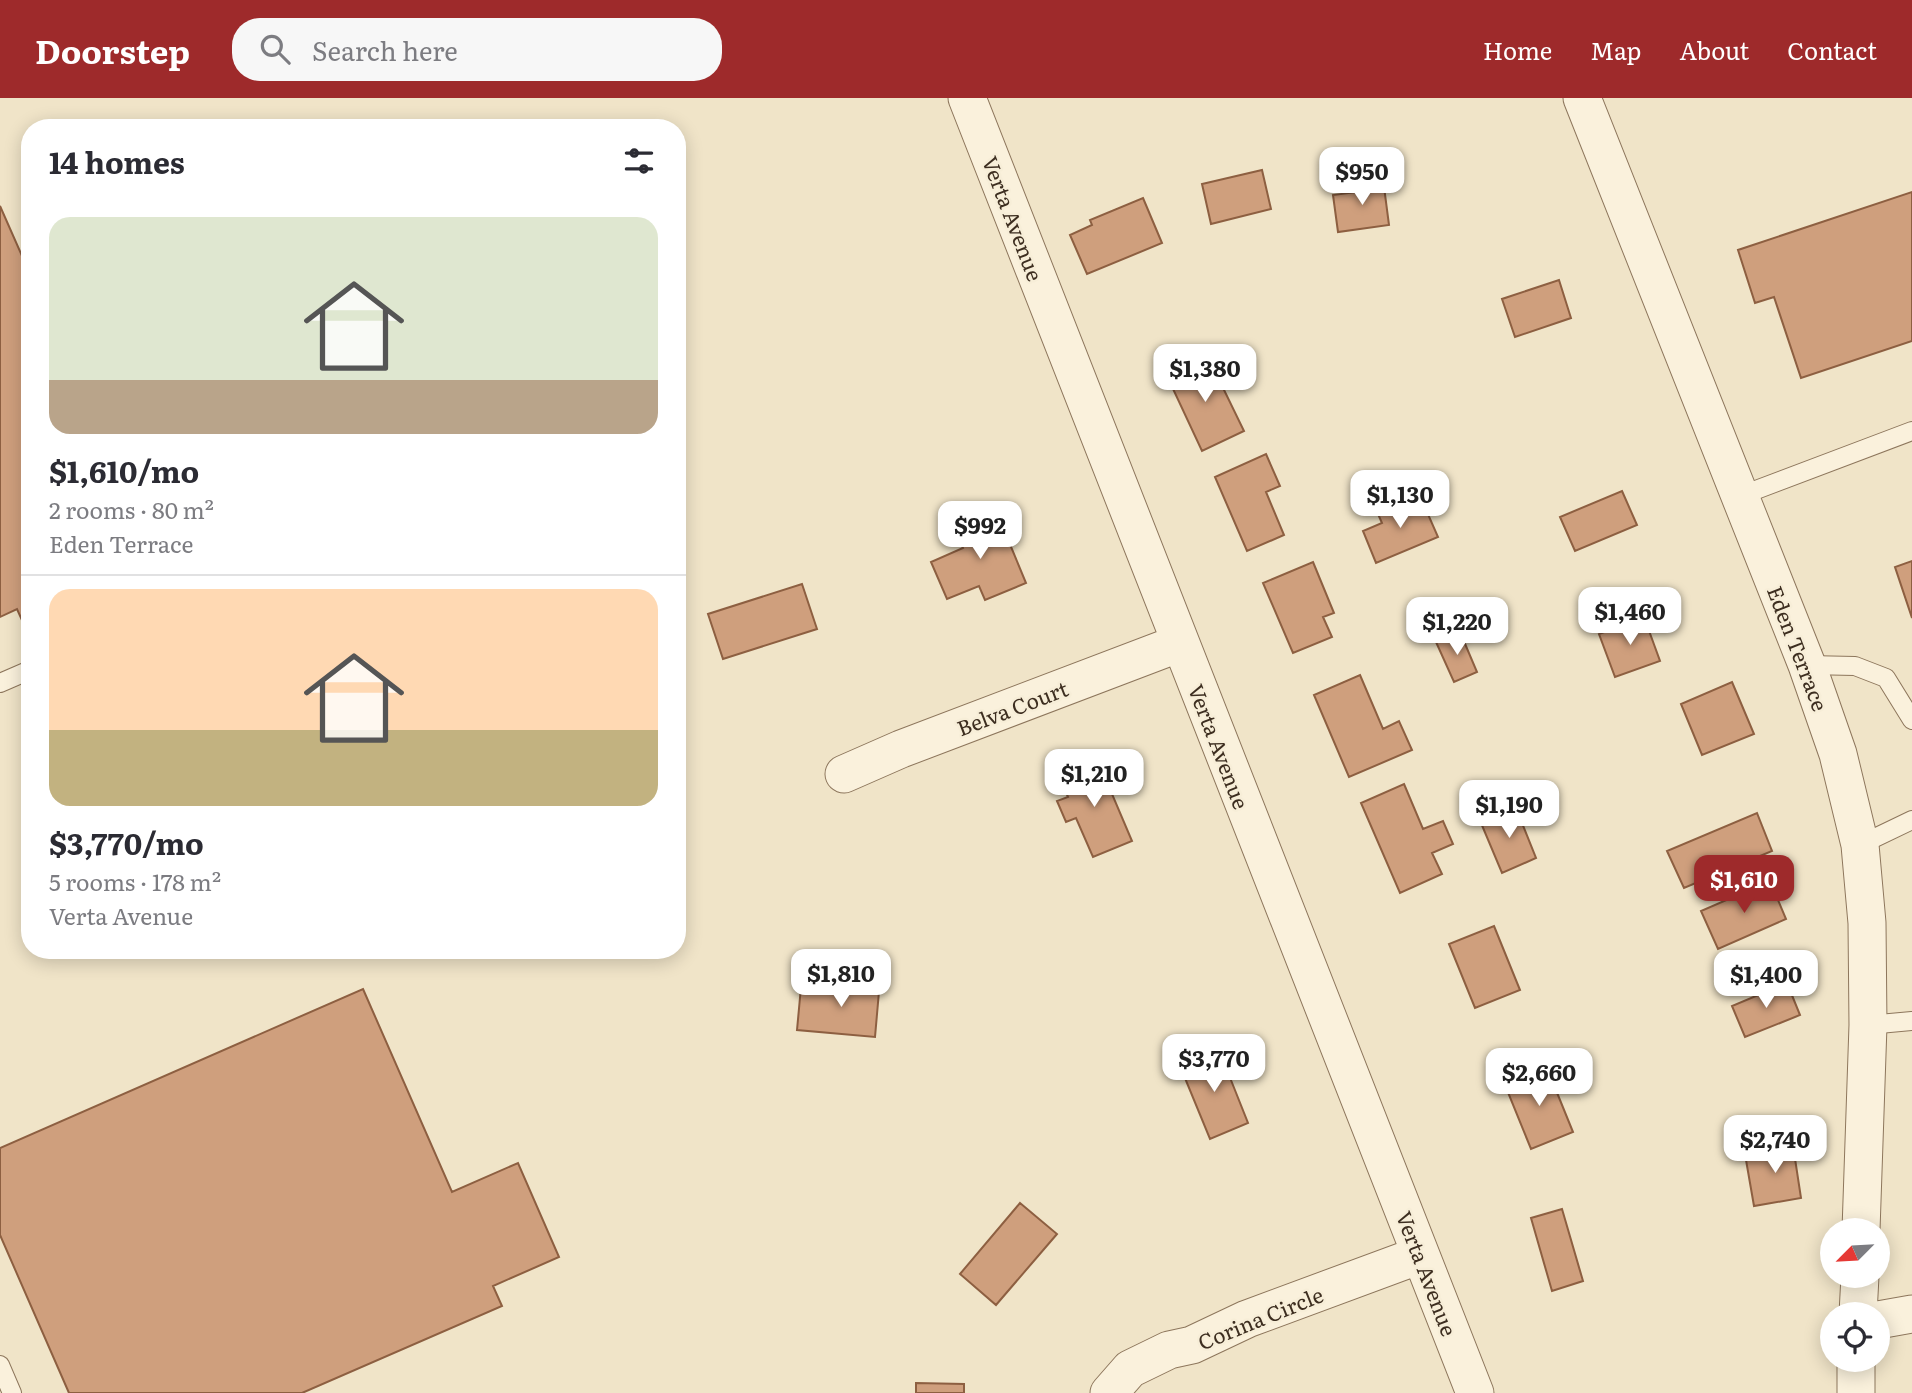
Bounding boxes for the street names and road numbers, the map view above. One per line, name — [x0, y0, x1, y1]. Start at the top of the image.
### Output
street label: Verta Avenue — [976, 151, 1052, 285]
street label: Eden Terrace — [1761, 581, 1837, 715]
street label: Belva Court — [952, 671, 1073, 742]
street label: Verta Avenue — [1182, 679, 1258, 813]
street label: Verta Avenue — [1390, 1206, 1466, 1340]
street label: Corina Circle — [1193, 1278, 1327, 1356]

